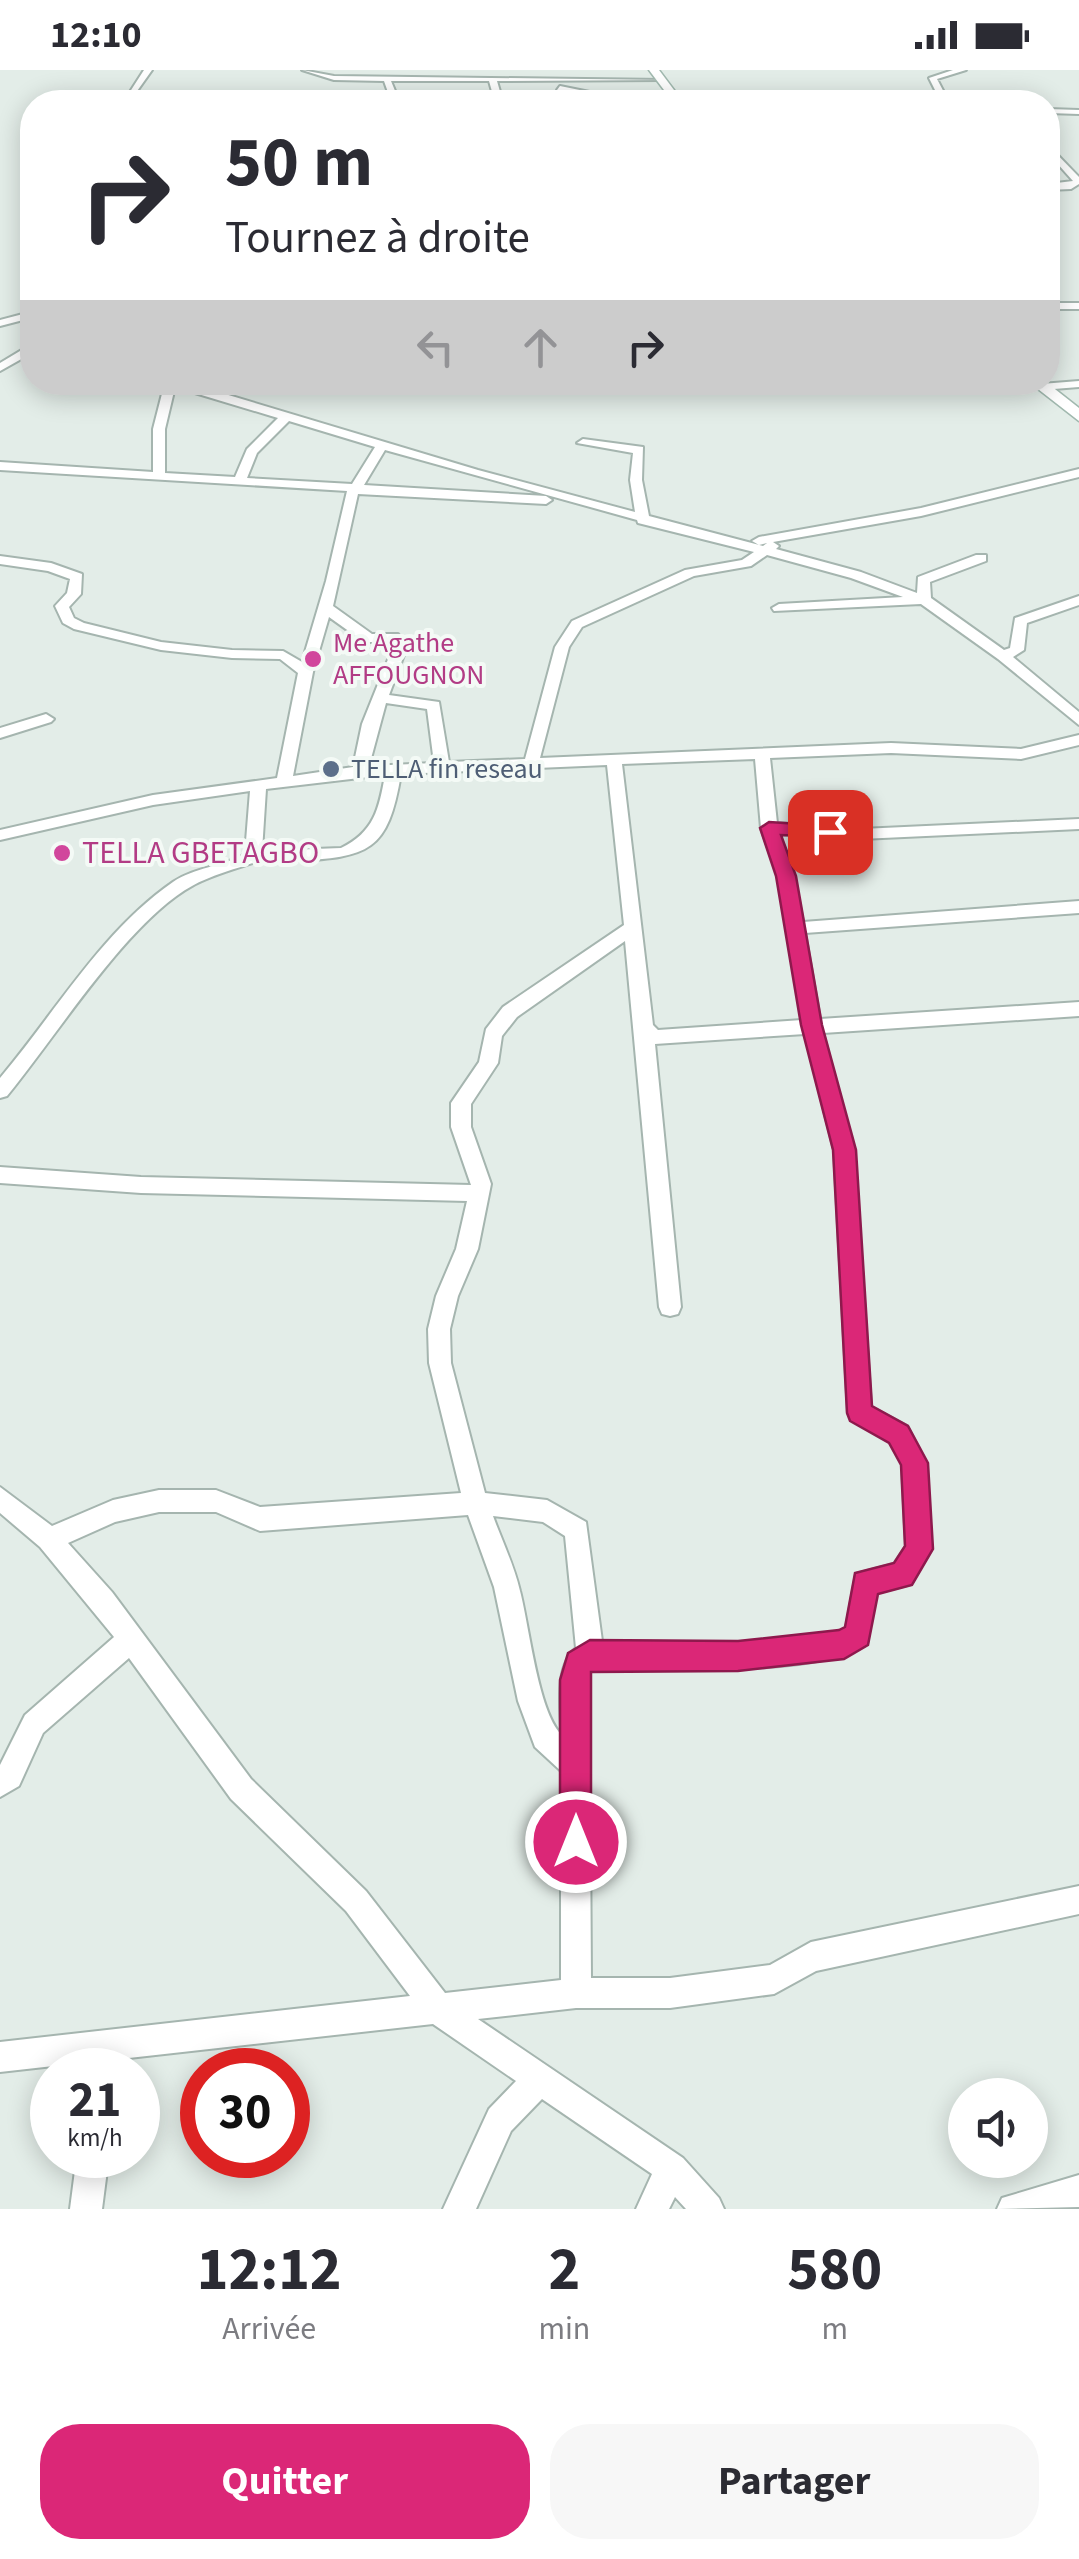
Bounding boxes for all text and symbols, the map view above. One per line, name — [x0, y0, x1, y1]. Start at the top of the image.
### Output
text: 12:10 — [50, 8, 142, 62]
text: 50 m — [225, 113, 373, 213]
icon: right — [60, 130, 190, 260]
text: Tournez à droite — [225, 206, 530, 270]
icon: left — [408, 320, 463, 375]
icon: ahead — [513, 320, 568, 375]
icon: right — [618, 320, 673, 375]
place label: Me Agathe AFFOUGNON — [333, 623, 484, 695]
marker: Me Agathe AFFOUGNON — [302, 648, 324, 670]
place label: TELLA fin reseau — [351, 749, 543, 789]
marker: TELLA fin reseau — [320, 758, 342, 780]
pin — [788, 790, 873, 875]
icon: arrive — [803, 805, 858, 860]
place label: TELLA GBETAGBO — [82, 830, 319, 876]
marker: TELLA GBETAGBO — [51, 842, 73, 864]
position arrow — [524, 1790, 628, 1894]
speed limit sign: 30 — [180, 2048, 310, 2178]
text: 21 — [69, 2065, 121, 2136]
map controls — [948, 2078, 1048, 2178]
button: sound — [948, 2078, 1048, 2178]
text: km/h — [67, 2120, 123, 2156]
text: 12:12 — [197, 2228, 342, 2313]
text: 2 — [549, 2228, 580, 2313]
text: 580 — [787, 2228, 882, 2313]
text: Arrivée — [222, 2306, 316, 2352]
text: min — [538, 2306, 590, 2352]
text: m — [821, 2306, 848, 2352]
button: Quitter — [40, 2424, 530, 2539]
button: Partager — [550, 2424, 1039, 2539]

